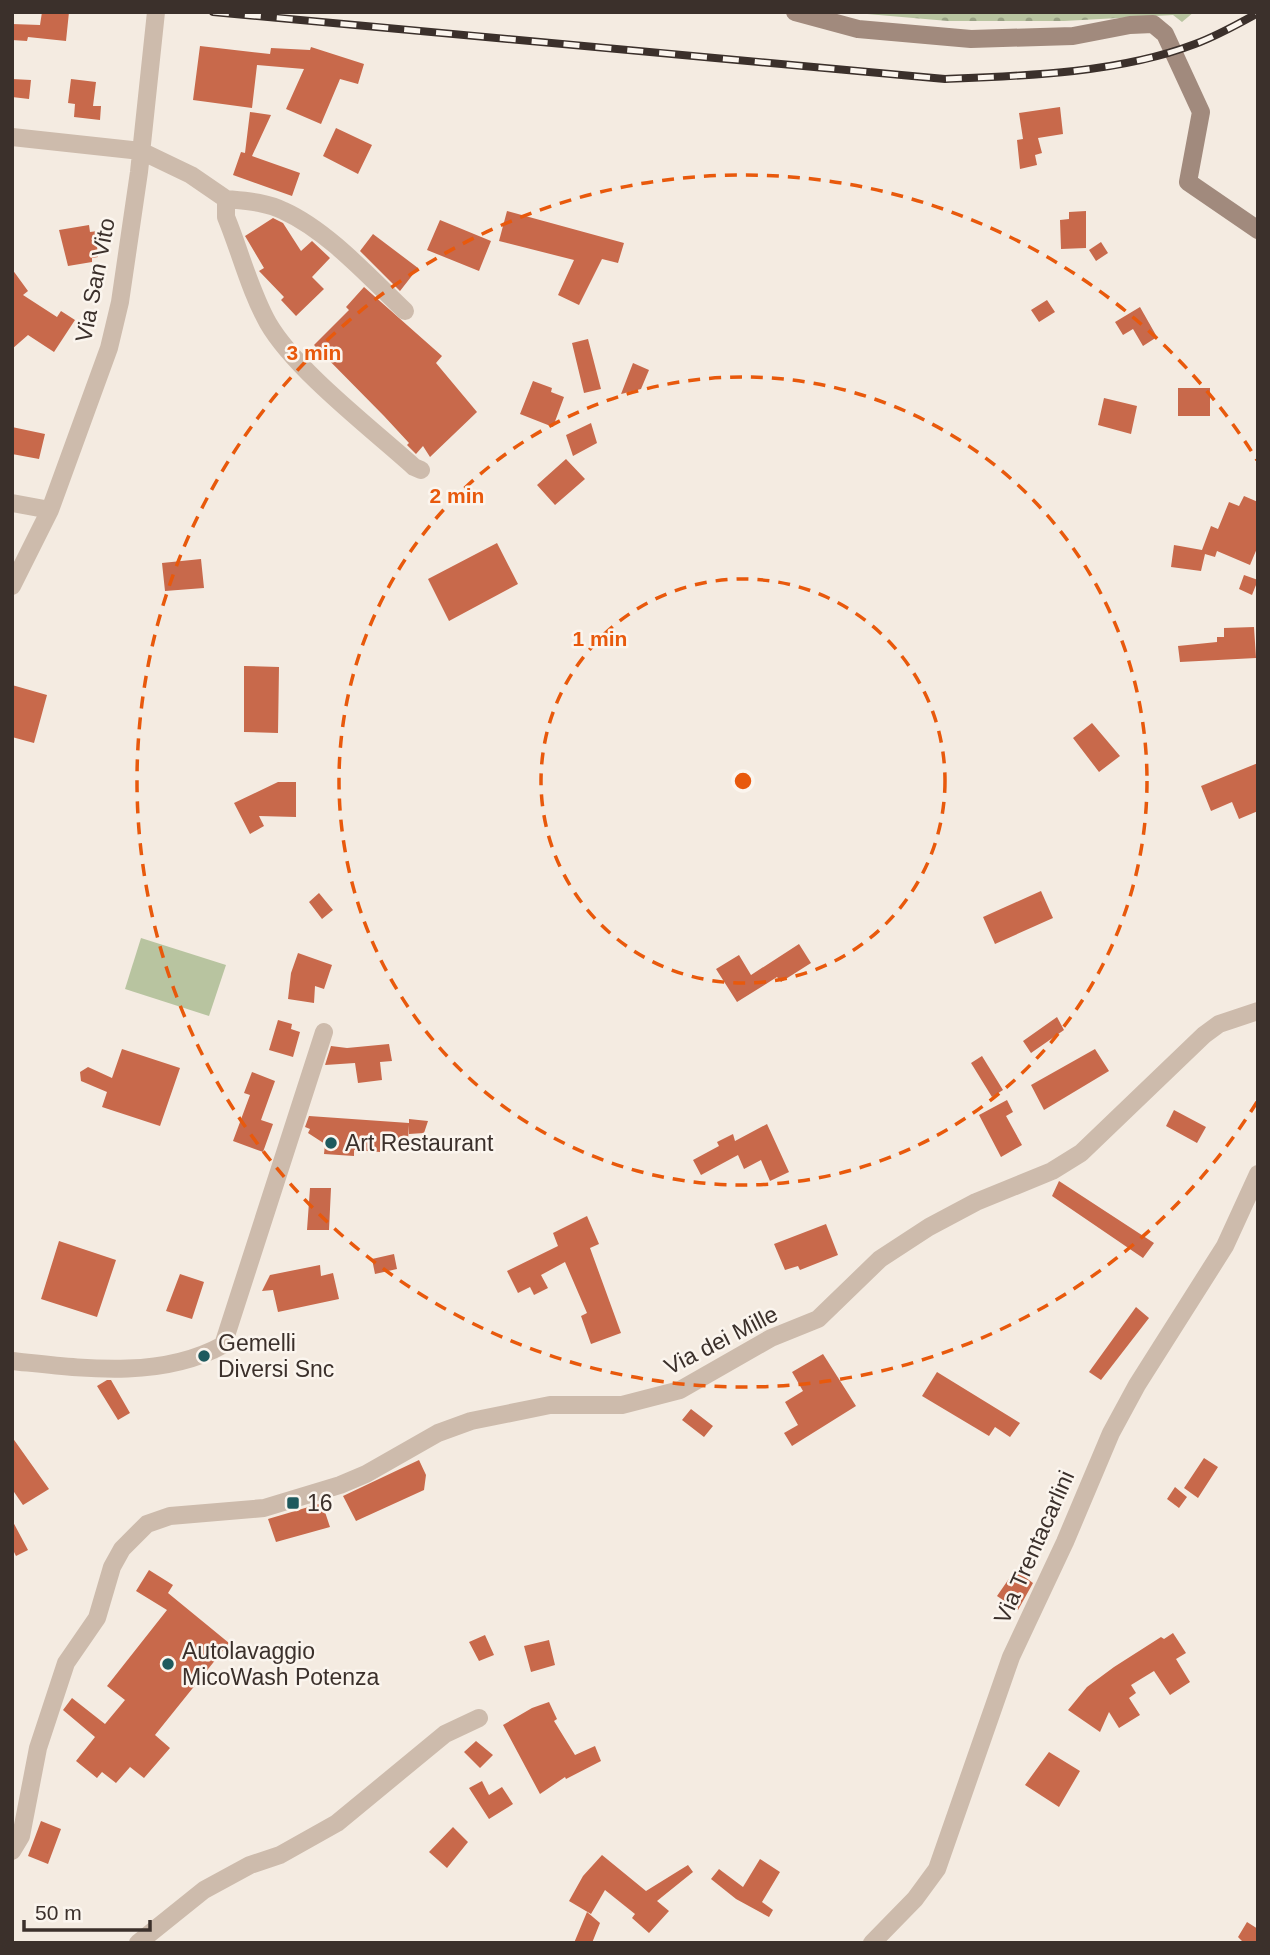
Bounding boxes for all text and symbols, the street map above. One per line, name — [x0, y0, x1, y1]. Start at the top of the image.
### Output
street label: Via San Vito — [70, 216, 120, 344]
text: 3 min — [287, 341, 341, 364]
text: 2 min — [430, 484, 484, 507]
text: 1 min — [573, 627, 627, 650]
centre of rings — [731, 769, 755, 793]
place label: Art Restaurant — [345, 1130, 494, 1156]
marker: Art Restaurant — [323, 1135, 339, 1151]
street label: Via dei Mille — [660, 1300, 782, 1380]
place label: Gemelli Diversi Snc — [218, 1330, 334, 1382]
marker: Gemelli Diversi Snc — [196, 1348, 212, 1364]
street label: Via Trentacarlini — [989, 1467, 1079, 1627]
place label: 16 — [307, 1490, 333, 1516]
marker: 16 — [285, 1495, 301, 1511]
place label: Autolavaggio MicoWash Potenza — [182, 1638, 379, 1690]
marker: Autolavaggio MicoWash Potenza — [160, 1656, 176, 1672]
scale bar — [24, 1888, 150, 1932]
text: 50 m — [35, 1901, 82, 1924]

